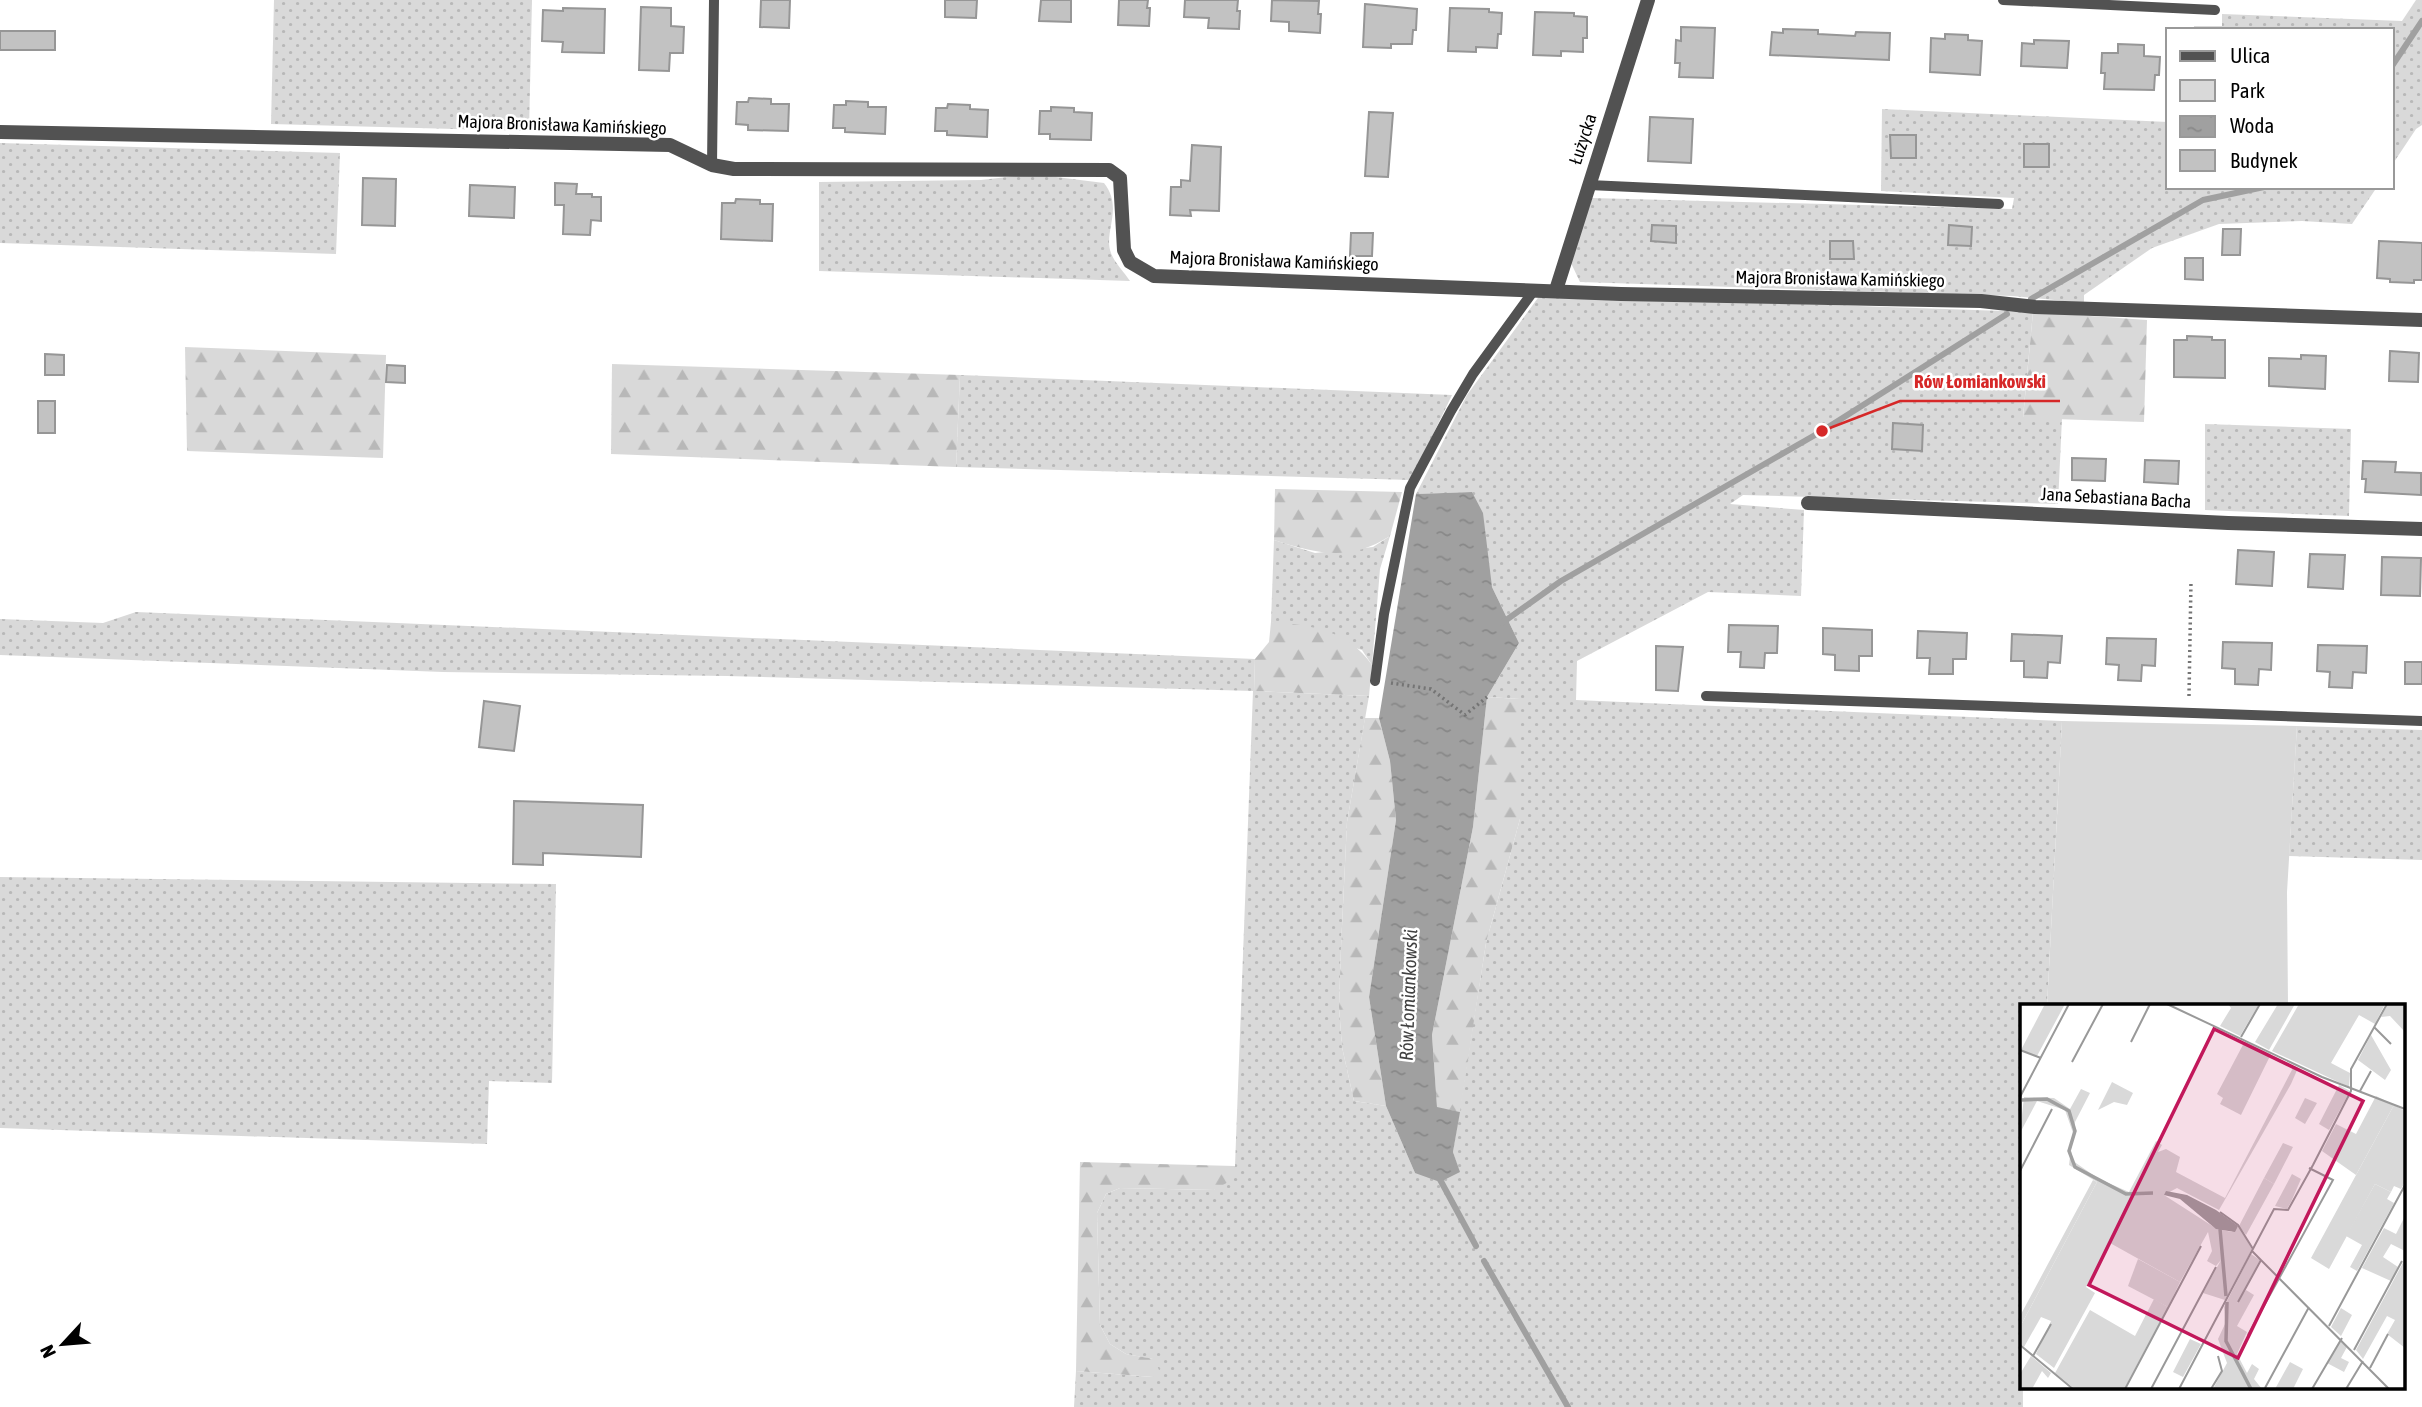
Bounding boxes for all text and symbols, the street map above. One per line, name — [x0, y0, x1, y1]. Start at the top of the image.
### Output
legend — [2166, 28, 2394, 189]
text: Ulica — [2230, 43, 2270, 67]
text: Park — [2230, 78, 2265, 102]
street label: Majora Bronisława Kamińskiego — [457, 110, 667, 139]
street label: Łużycka — [1564, 111, 1601, 167]
text: Woda — [2230, 113, 2274, 137]
text: Budynek — [2230, 148, 2298, 172]
street label: Majora Bronisława Kamińskiego — [1169, 246, 1379, 275]
street label: Majora Bronisława Kamińskiego — [1735, 266, 1945, 291]
callout: Rów Łomiankowski — [1900, 361, 2060, 401]
text: Rów Łomiankowski — [1914, 370, 2046, 392]
street label: Jana Sebastiana Bacha — [2040, 483, 2192, 512]
water label: Rów Łomiankowski — [1395, 929, 1421, 1061]
inset map — [2020, 1004, 2404, 1390]
north arrow — [28, 1309, 98, 1379]
text: N — [35, 1342, 60, 1361]

